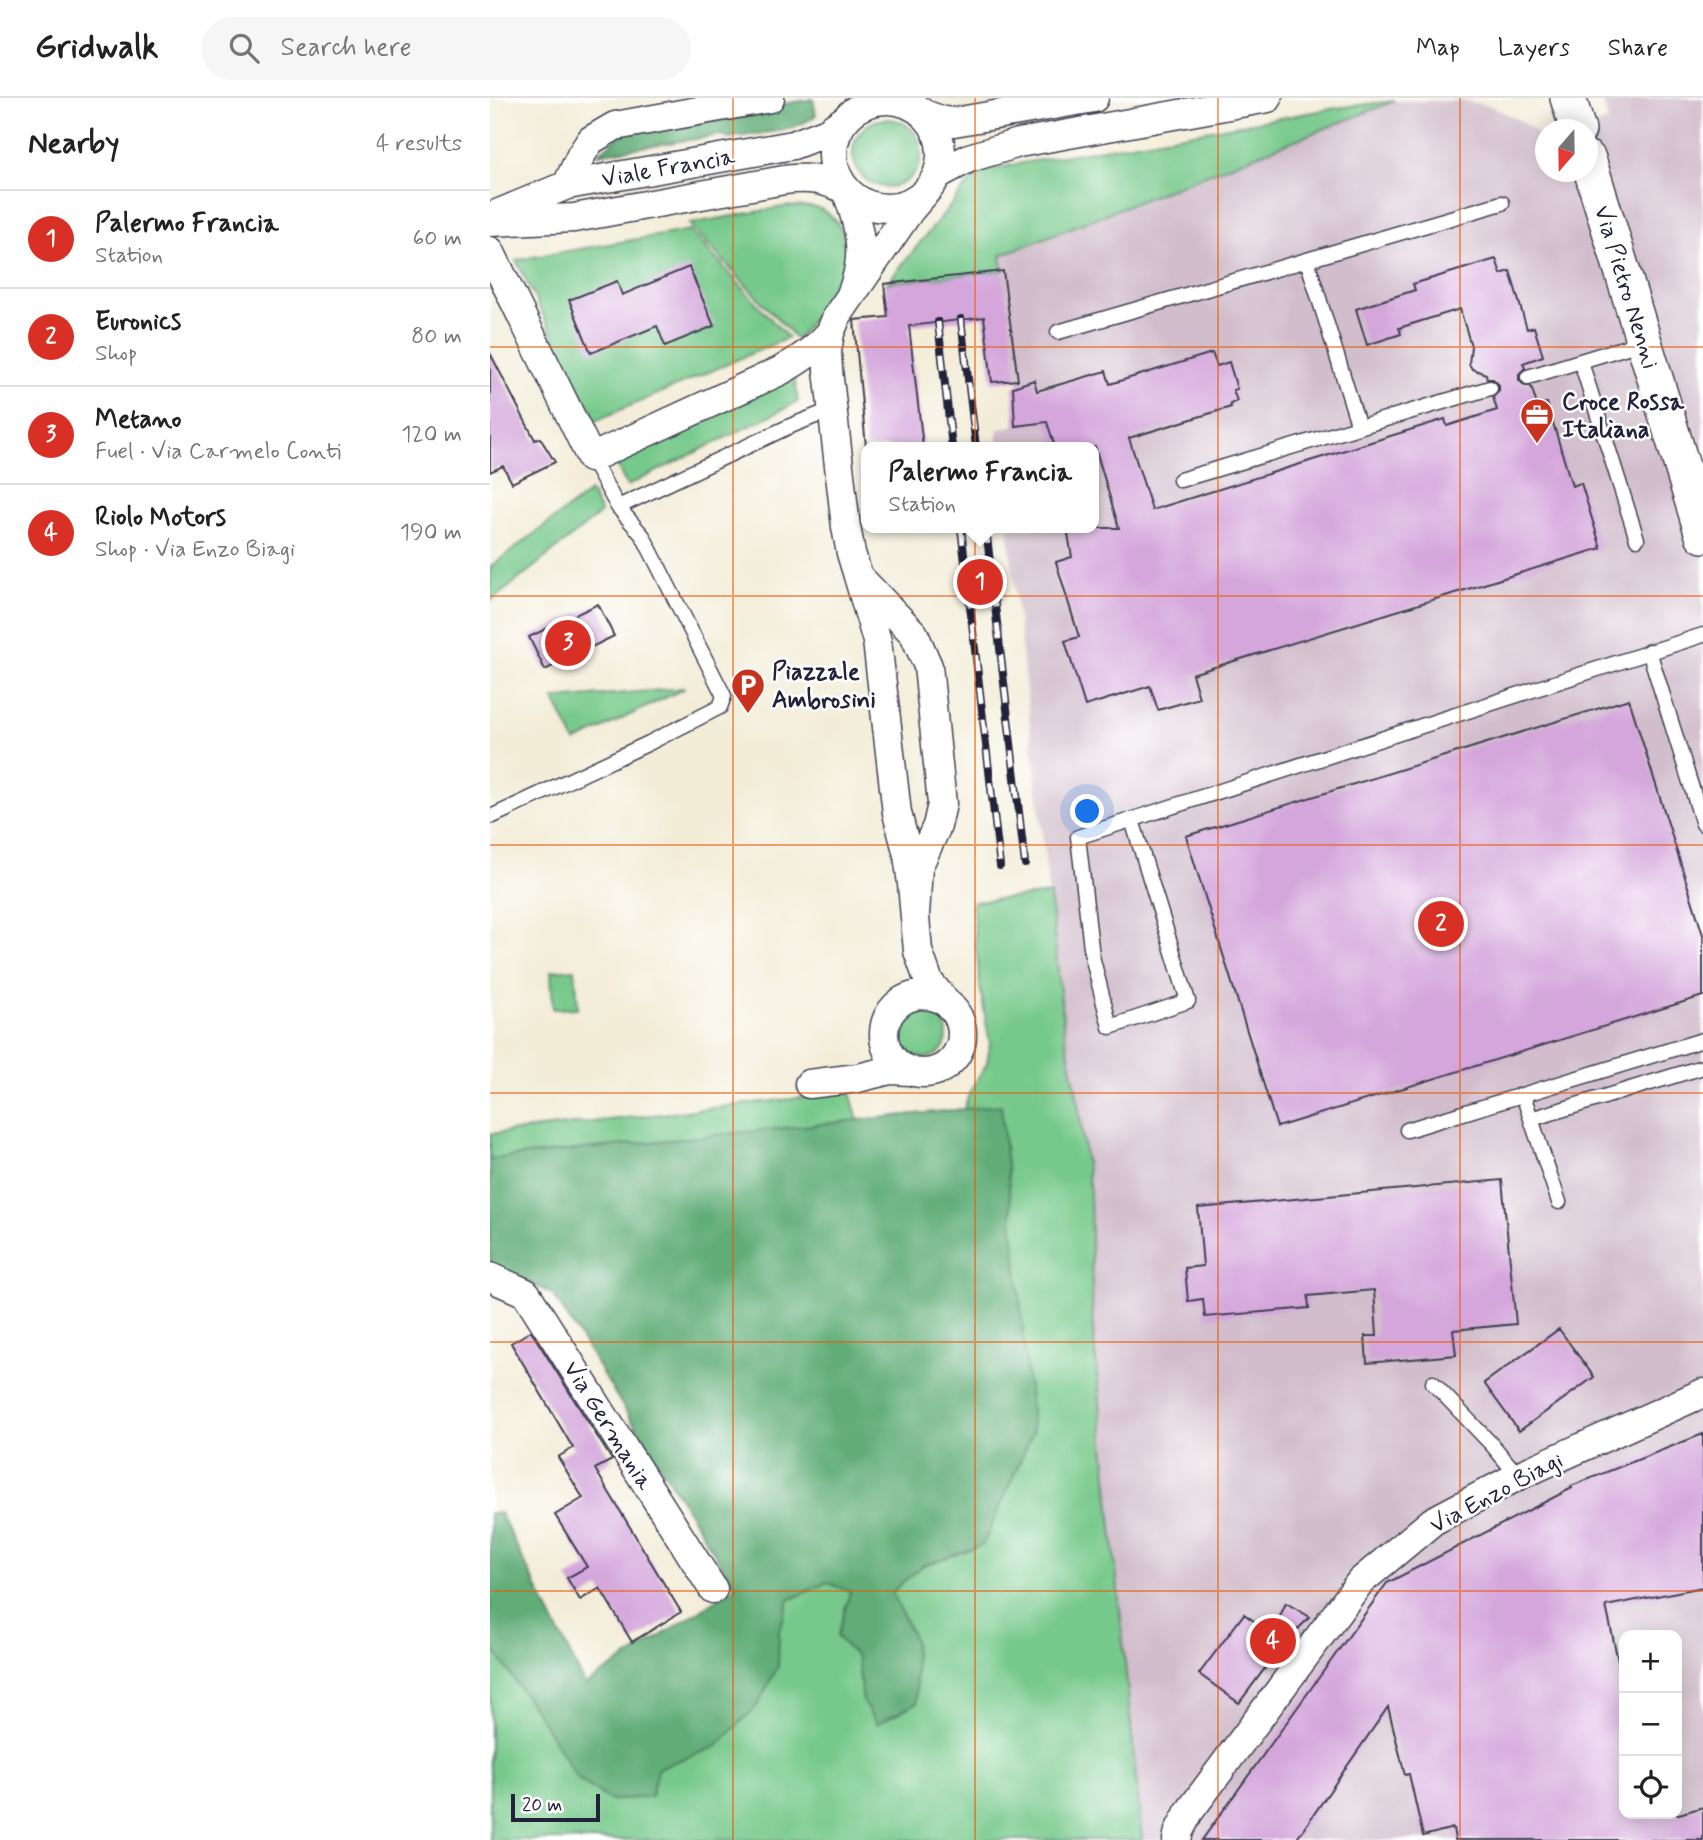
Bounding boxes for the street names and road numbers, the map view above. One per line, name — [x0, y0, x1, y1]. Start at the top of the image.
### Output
street label: Viale Francia — [599, 141, 738, 195]
street label: Via Pietro Nenni — [1586, 202, 1665, 373]
street label: Via Germania — [556, 1355, 660, 1497]
street label: Via Enzo Biagi — [1425, 1445, 1569, 1541]

